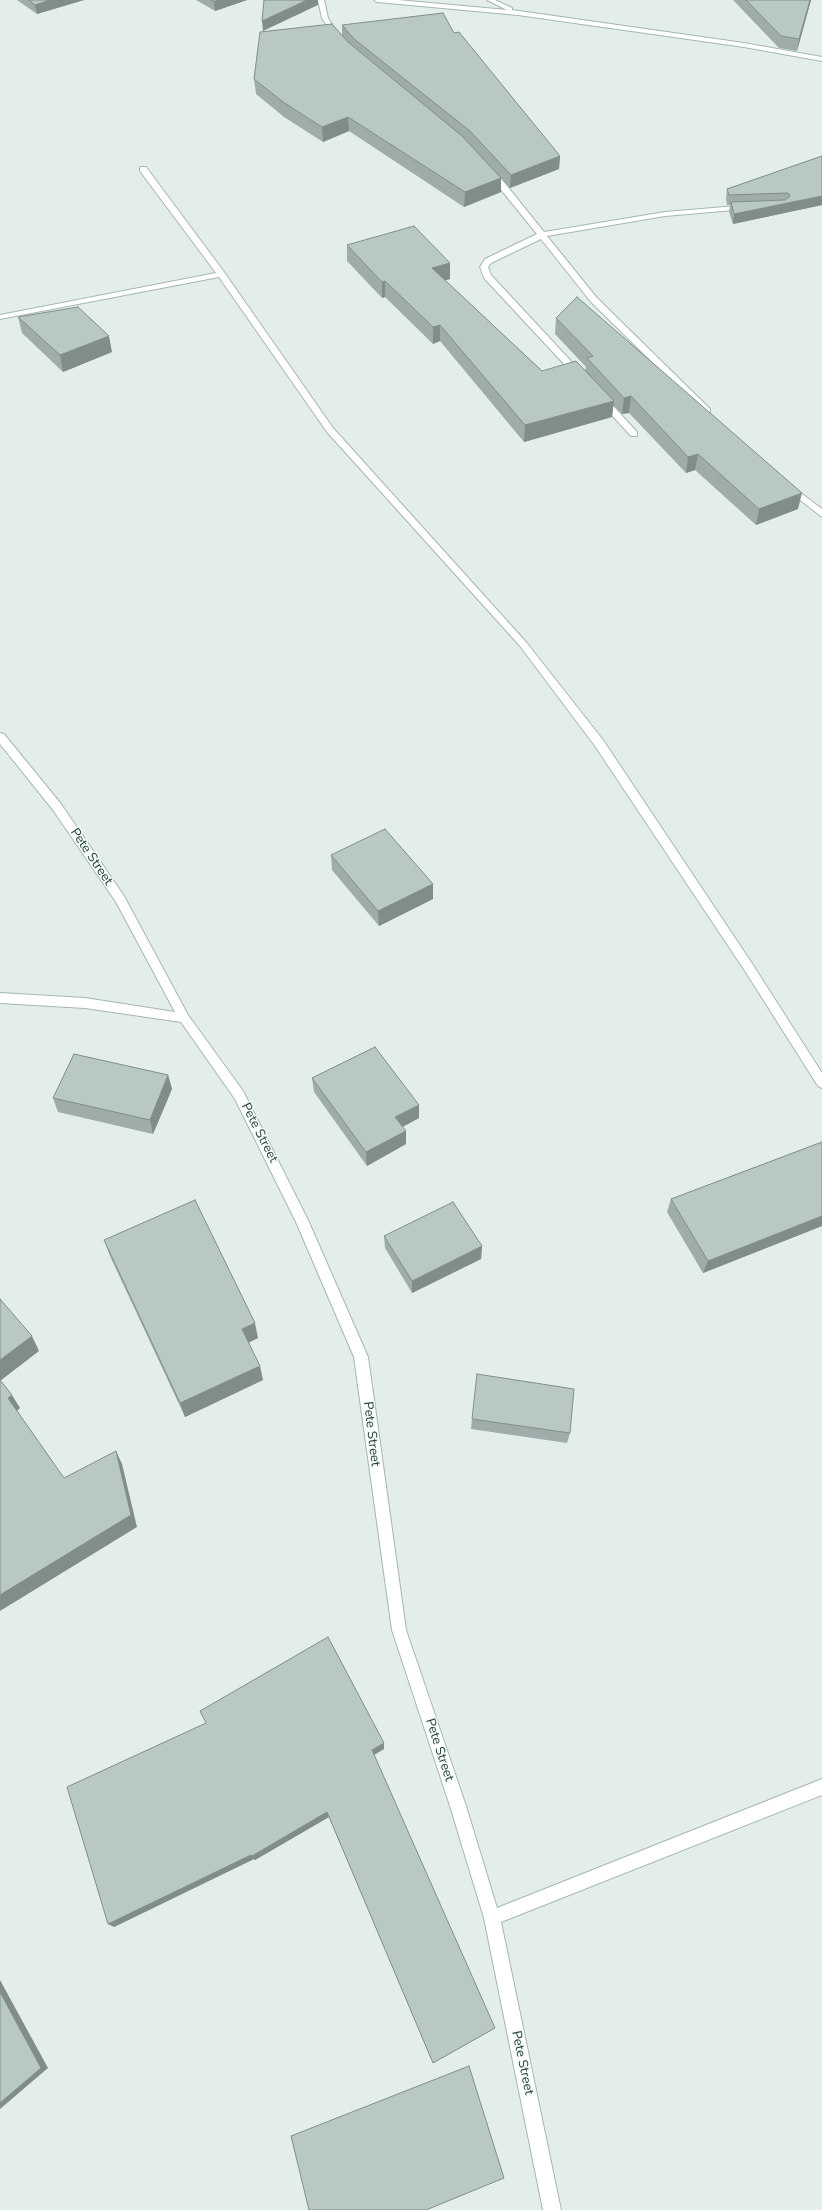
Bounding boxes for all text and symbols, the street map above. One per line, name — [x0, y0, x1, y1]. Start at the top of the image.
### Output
street label: Pete Street — [66, 826, 116, 888]
street label: Pete Street — [237, 1100, 281, 1166]
street label: Pete Street — [359, 1401, 383, 1467]
street label: Pete Street — [422, 1717, 456, 1783]
street label: Pete Street — [508, 2030, 536, 2096]

